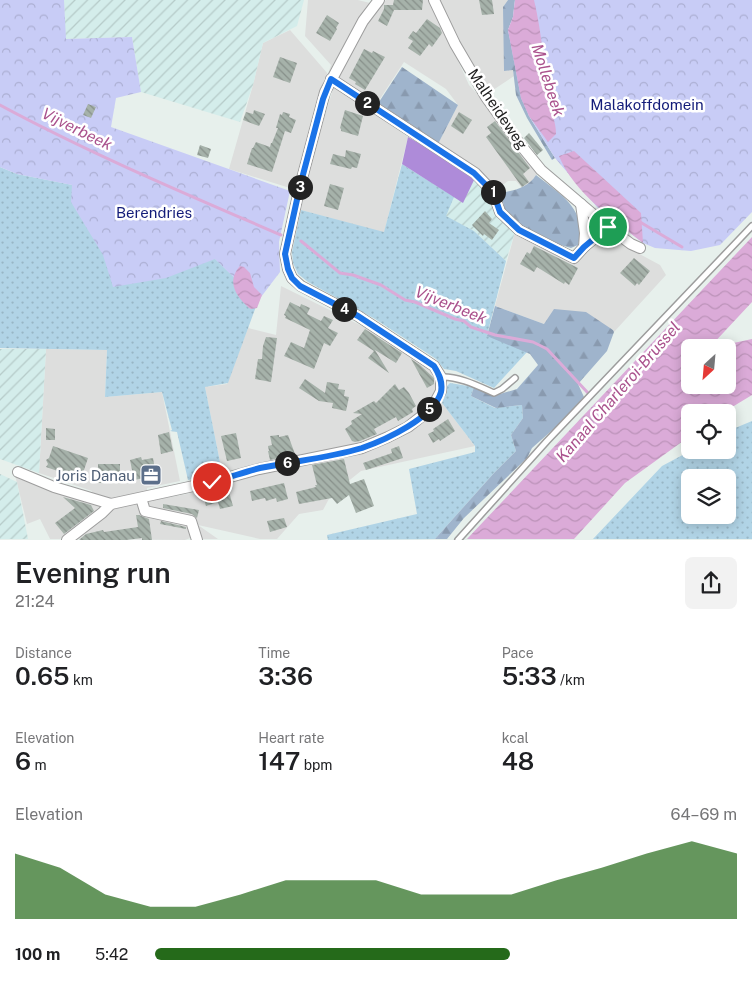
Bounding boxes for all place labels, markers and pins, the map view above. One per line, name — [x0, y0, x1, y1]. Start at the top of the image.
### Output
pin: 2 — [354, 90, 380, 116]
pin: 3 — [288, 174, 312, 200]
pin: 1 — [480, 180, 506, 204]
pin — [587, 206, 629, 248]
pin: 4 — [332, 296, 356, 322]
pin: 5 — [416, 396, 442, 422]
pin: 6 — [274, 450, 300, 476]
pin — [191, 461, 233, 503]
office icon: Joris Danau — [139, 463, 163, 487]
place label: Joris Danau — [56, 467, 135, 484]

